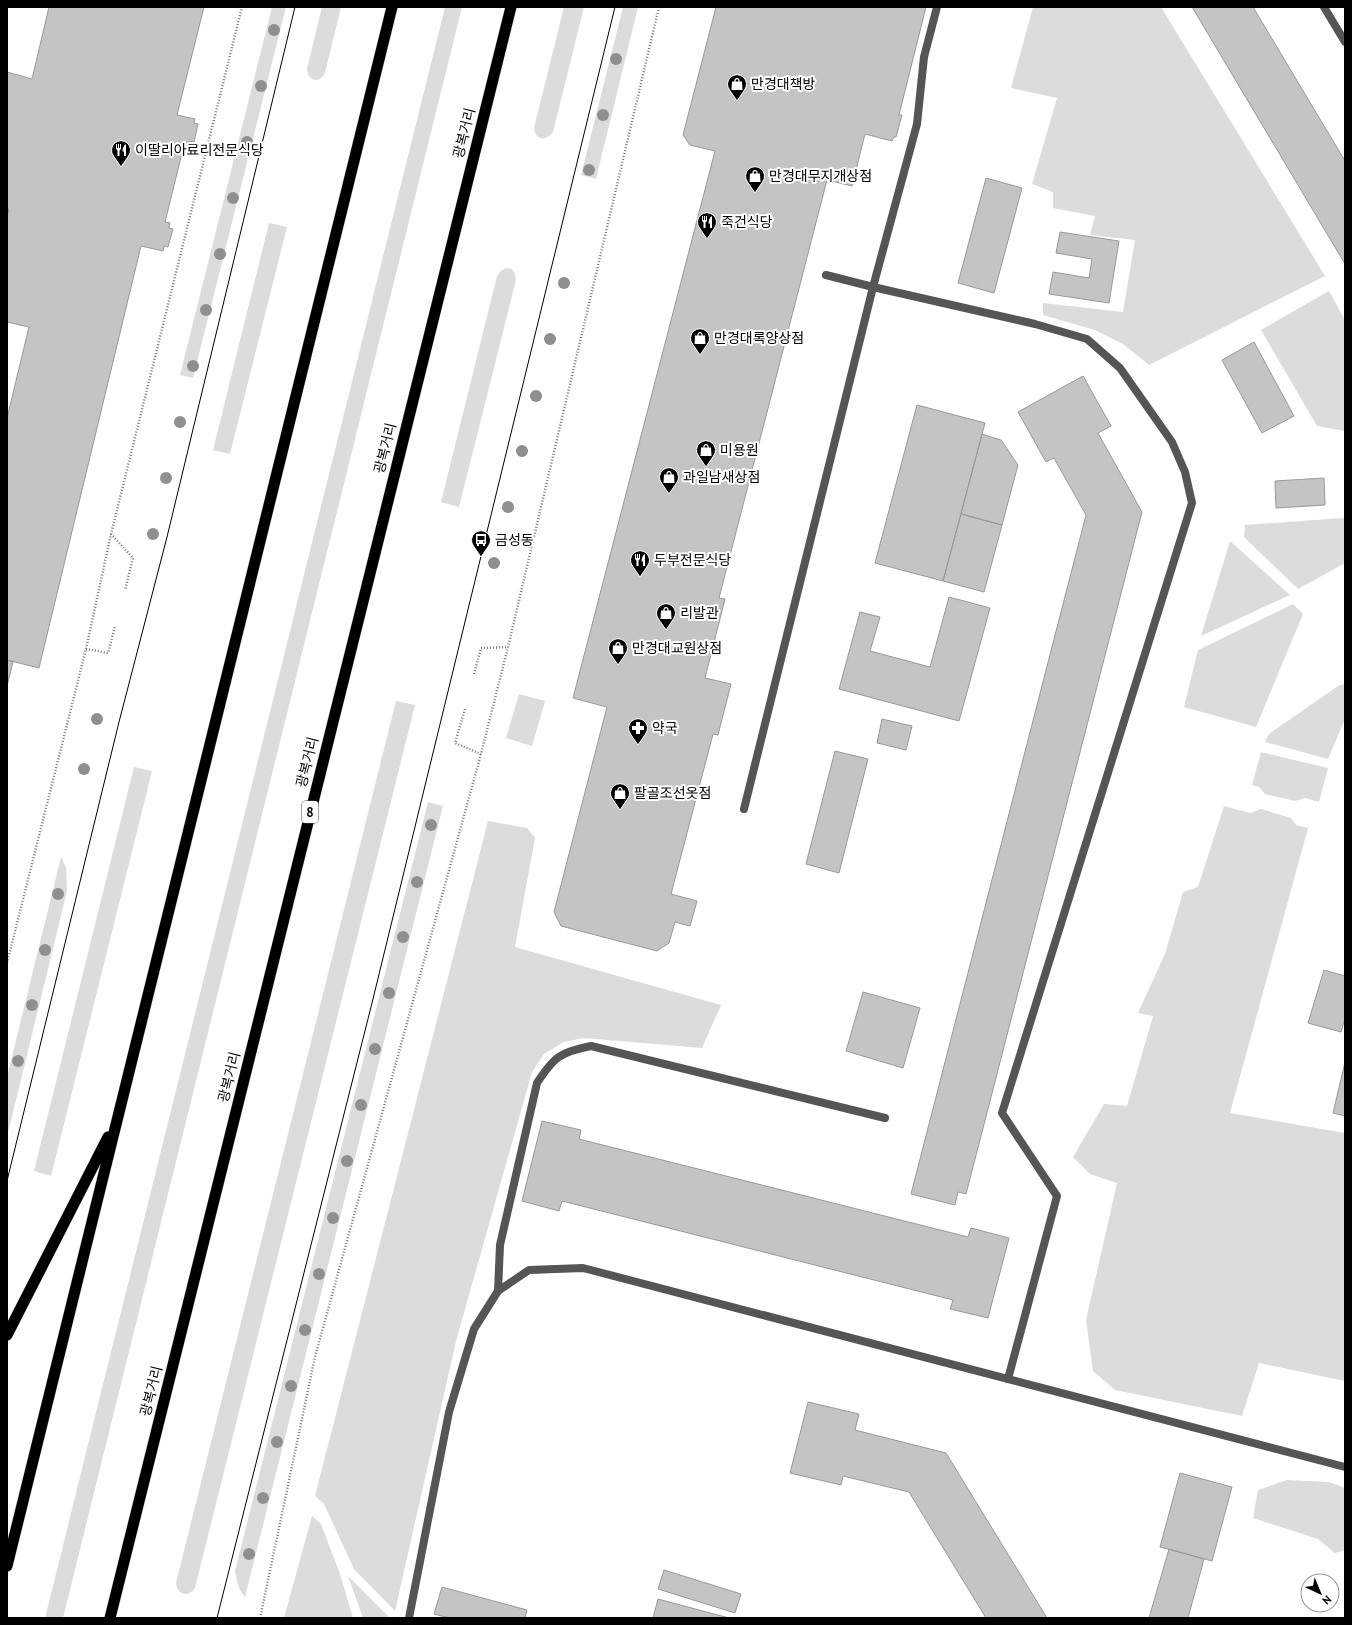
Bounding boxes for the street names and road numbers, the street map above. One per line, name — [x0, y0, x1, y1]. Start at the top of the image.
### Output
street label: 광복거리 — [449, 106, 479, 160]
street label: 광복거리 — [370, 421, 400, 475]
street label: 광복거리 — [292, 735, 322, 789]
road number: 8 — [302, 801, 318, 823]
street label: 광복거리 — [214, 1050, 244, 1104]
street label: 광복거리 — [136, 1364, 166, 1418]

